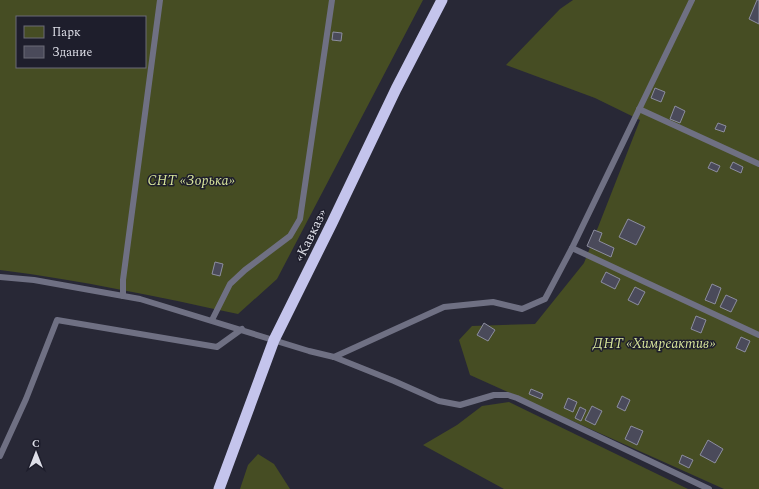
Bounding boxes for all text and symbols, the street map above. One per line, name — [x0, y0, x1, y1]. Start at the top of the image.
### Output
legend — [16, 16, 146, 68]
text: Парк — [52, 23, 81, 42]
text: Здание — [52, 43, 92, 62]
park label: СНТ «Зорька» — [147, 170, 235, 191]
street label: «Кавказ» — [289, 205, 332, 265]
park label: ДНТ «Химреактив» — [592, 333, 715, 354]
north arrow — [16, 433, 56, 473]
text: С — [32, 435, 40, 452]

